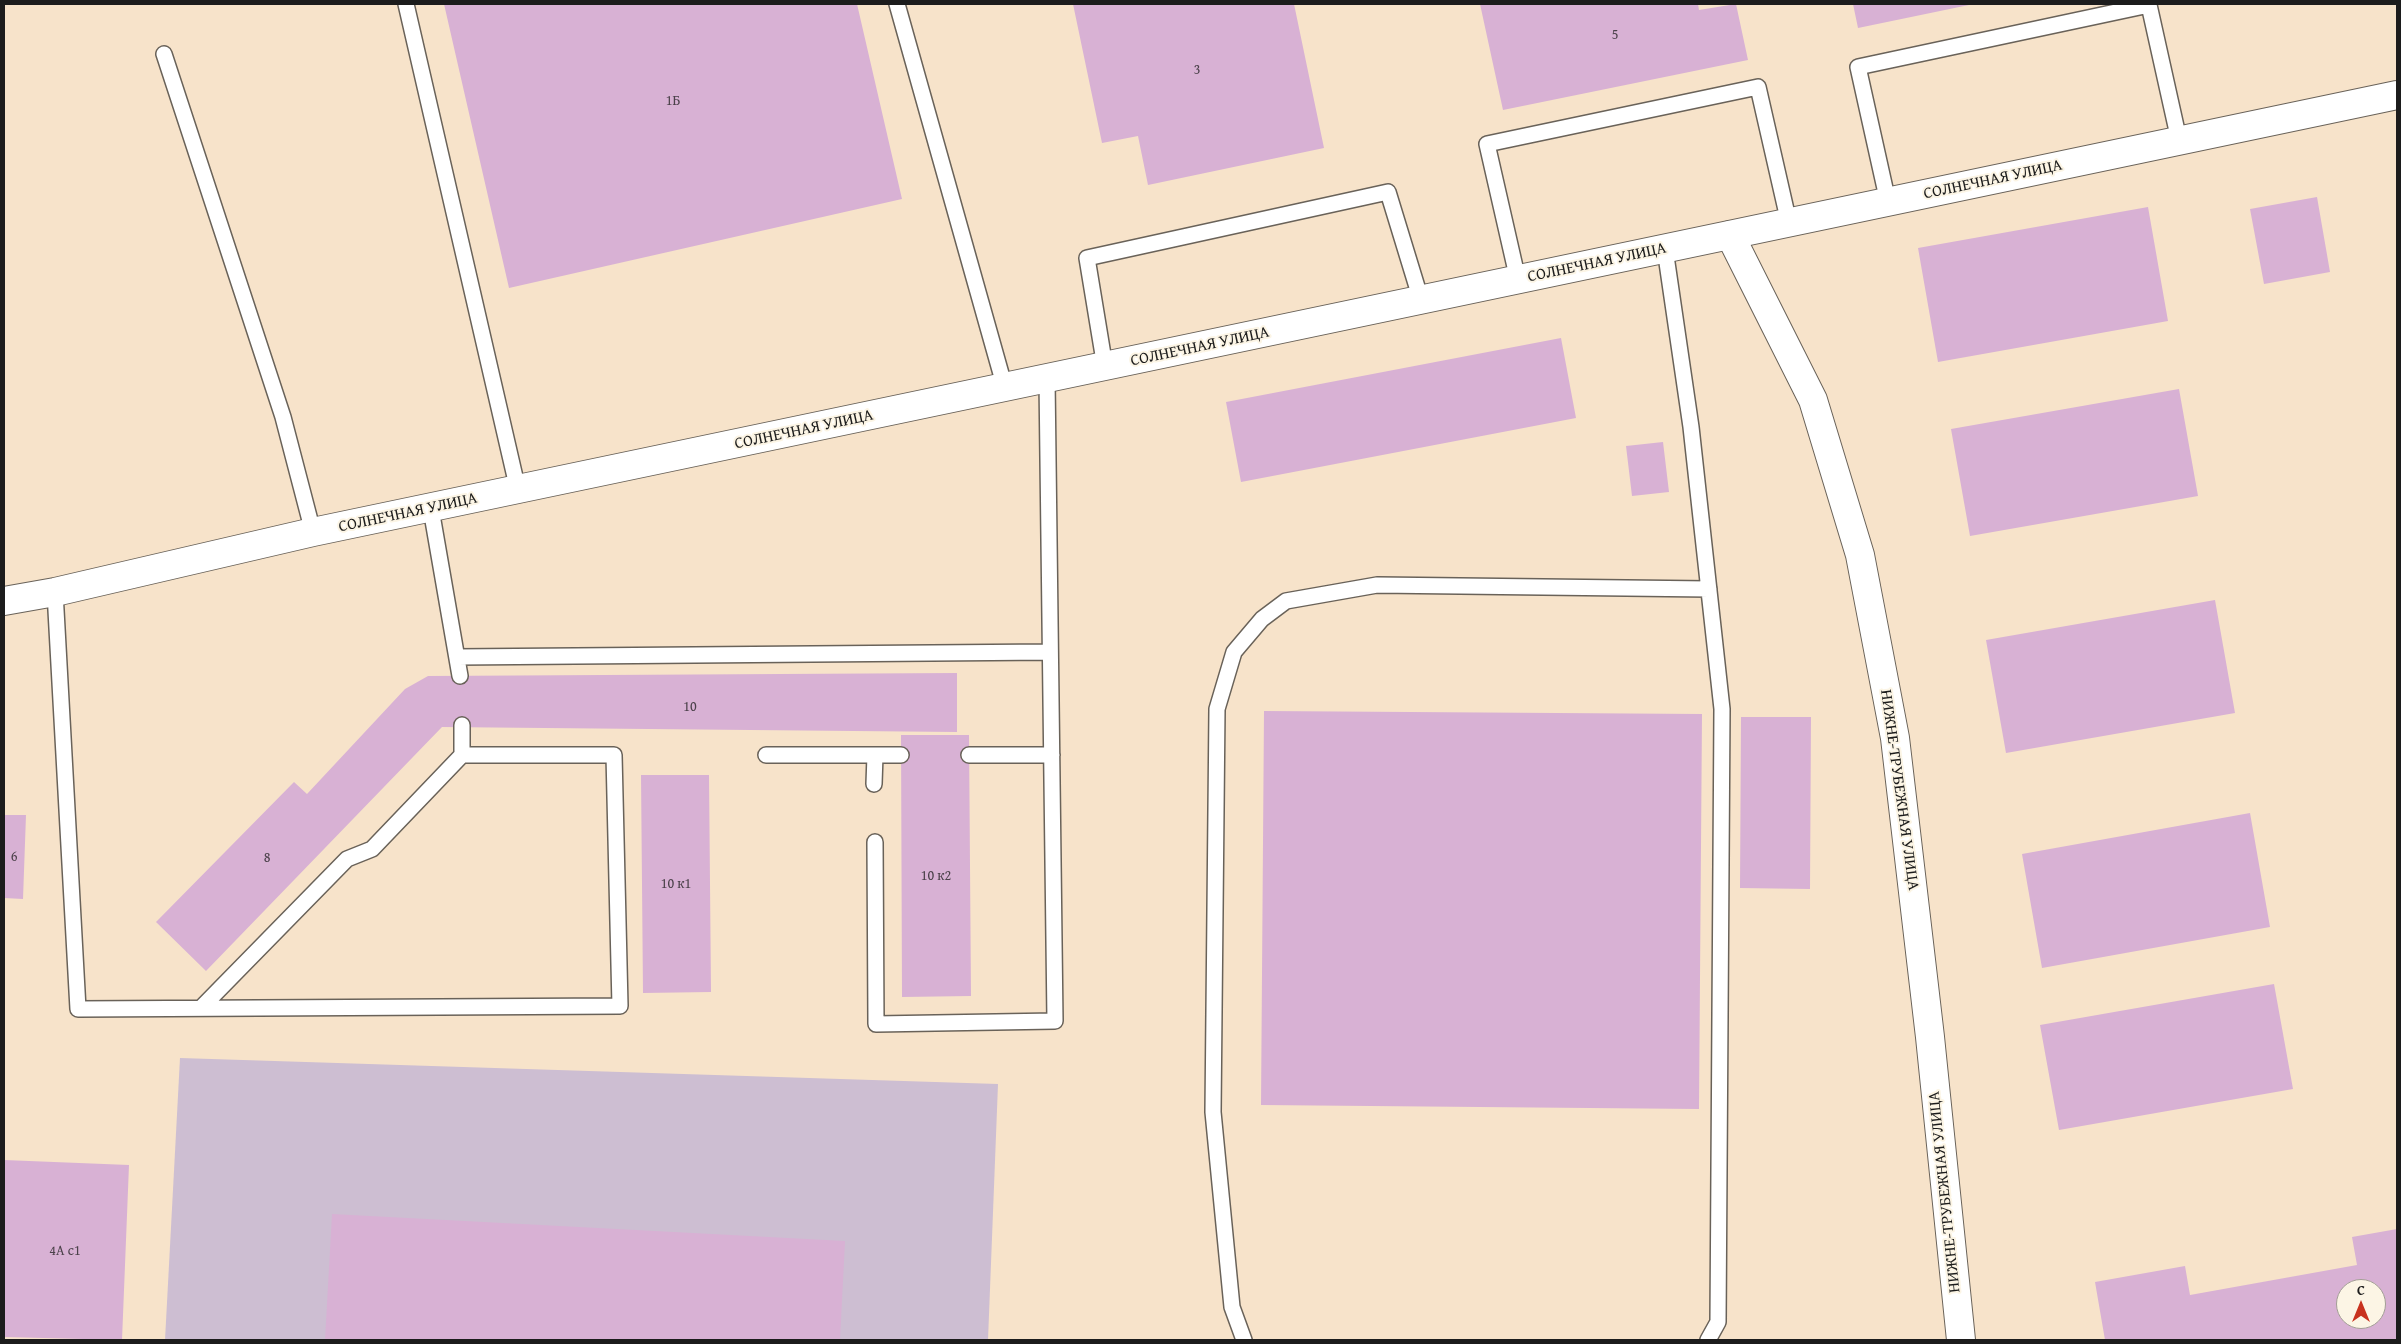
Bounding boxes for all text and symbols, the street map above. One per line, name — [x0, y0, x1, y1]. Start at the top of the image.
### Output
house number: 5 — [1612, 27, 1618, 43]
house number: 3 — [1194, 62, 1200, 78]
house number: 1Б — [666, 93, 680, 109]
street label: СОЛНЕЧНАЯ УЛИЦА — [1922, 156, 2064, 204]
street label: СОЛНЕЧНАЯ УЛИЦА — [1526, 239, 1668, 287]
street label: СОЛНЕЧНАЯ УЛИЦА — [1129, 323, 1271, 371]
street label: СОЛНЕЧНАЯ УЛИЦА — [733, 406, 875, 454]
street label: СОЛНЕЧНАЯ УЛИЦА — [337, 489, 479, 537]
street label: НИЖНЕ-ТРУБЕЖНАЯ УЛИЦА — [1875, 688, 1923, 892]
house number: 10 — [683, 699, 697, 715]
house number: 6 — [11, 849, 17, 865]
house number: 8 — [264, 850, 270, 866]
house number: 10 к2 — [921, 868, 951, 884]
house number: 10 к1 — [661, 876, 691, 892]
street label: НИЖНЕ-ТРУБЕЖНАЯ УЛИЦА — [1925, 1090, 1965, 1294]
house number: 4А с1 — [49, 1243, 81, 1259]
north arrow — [2336, 1279, 2386, 1329]
text: С — [2357, 1280, 2365, 1300]

